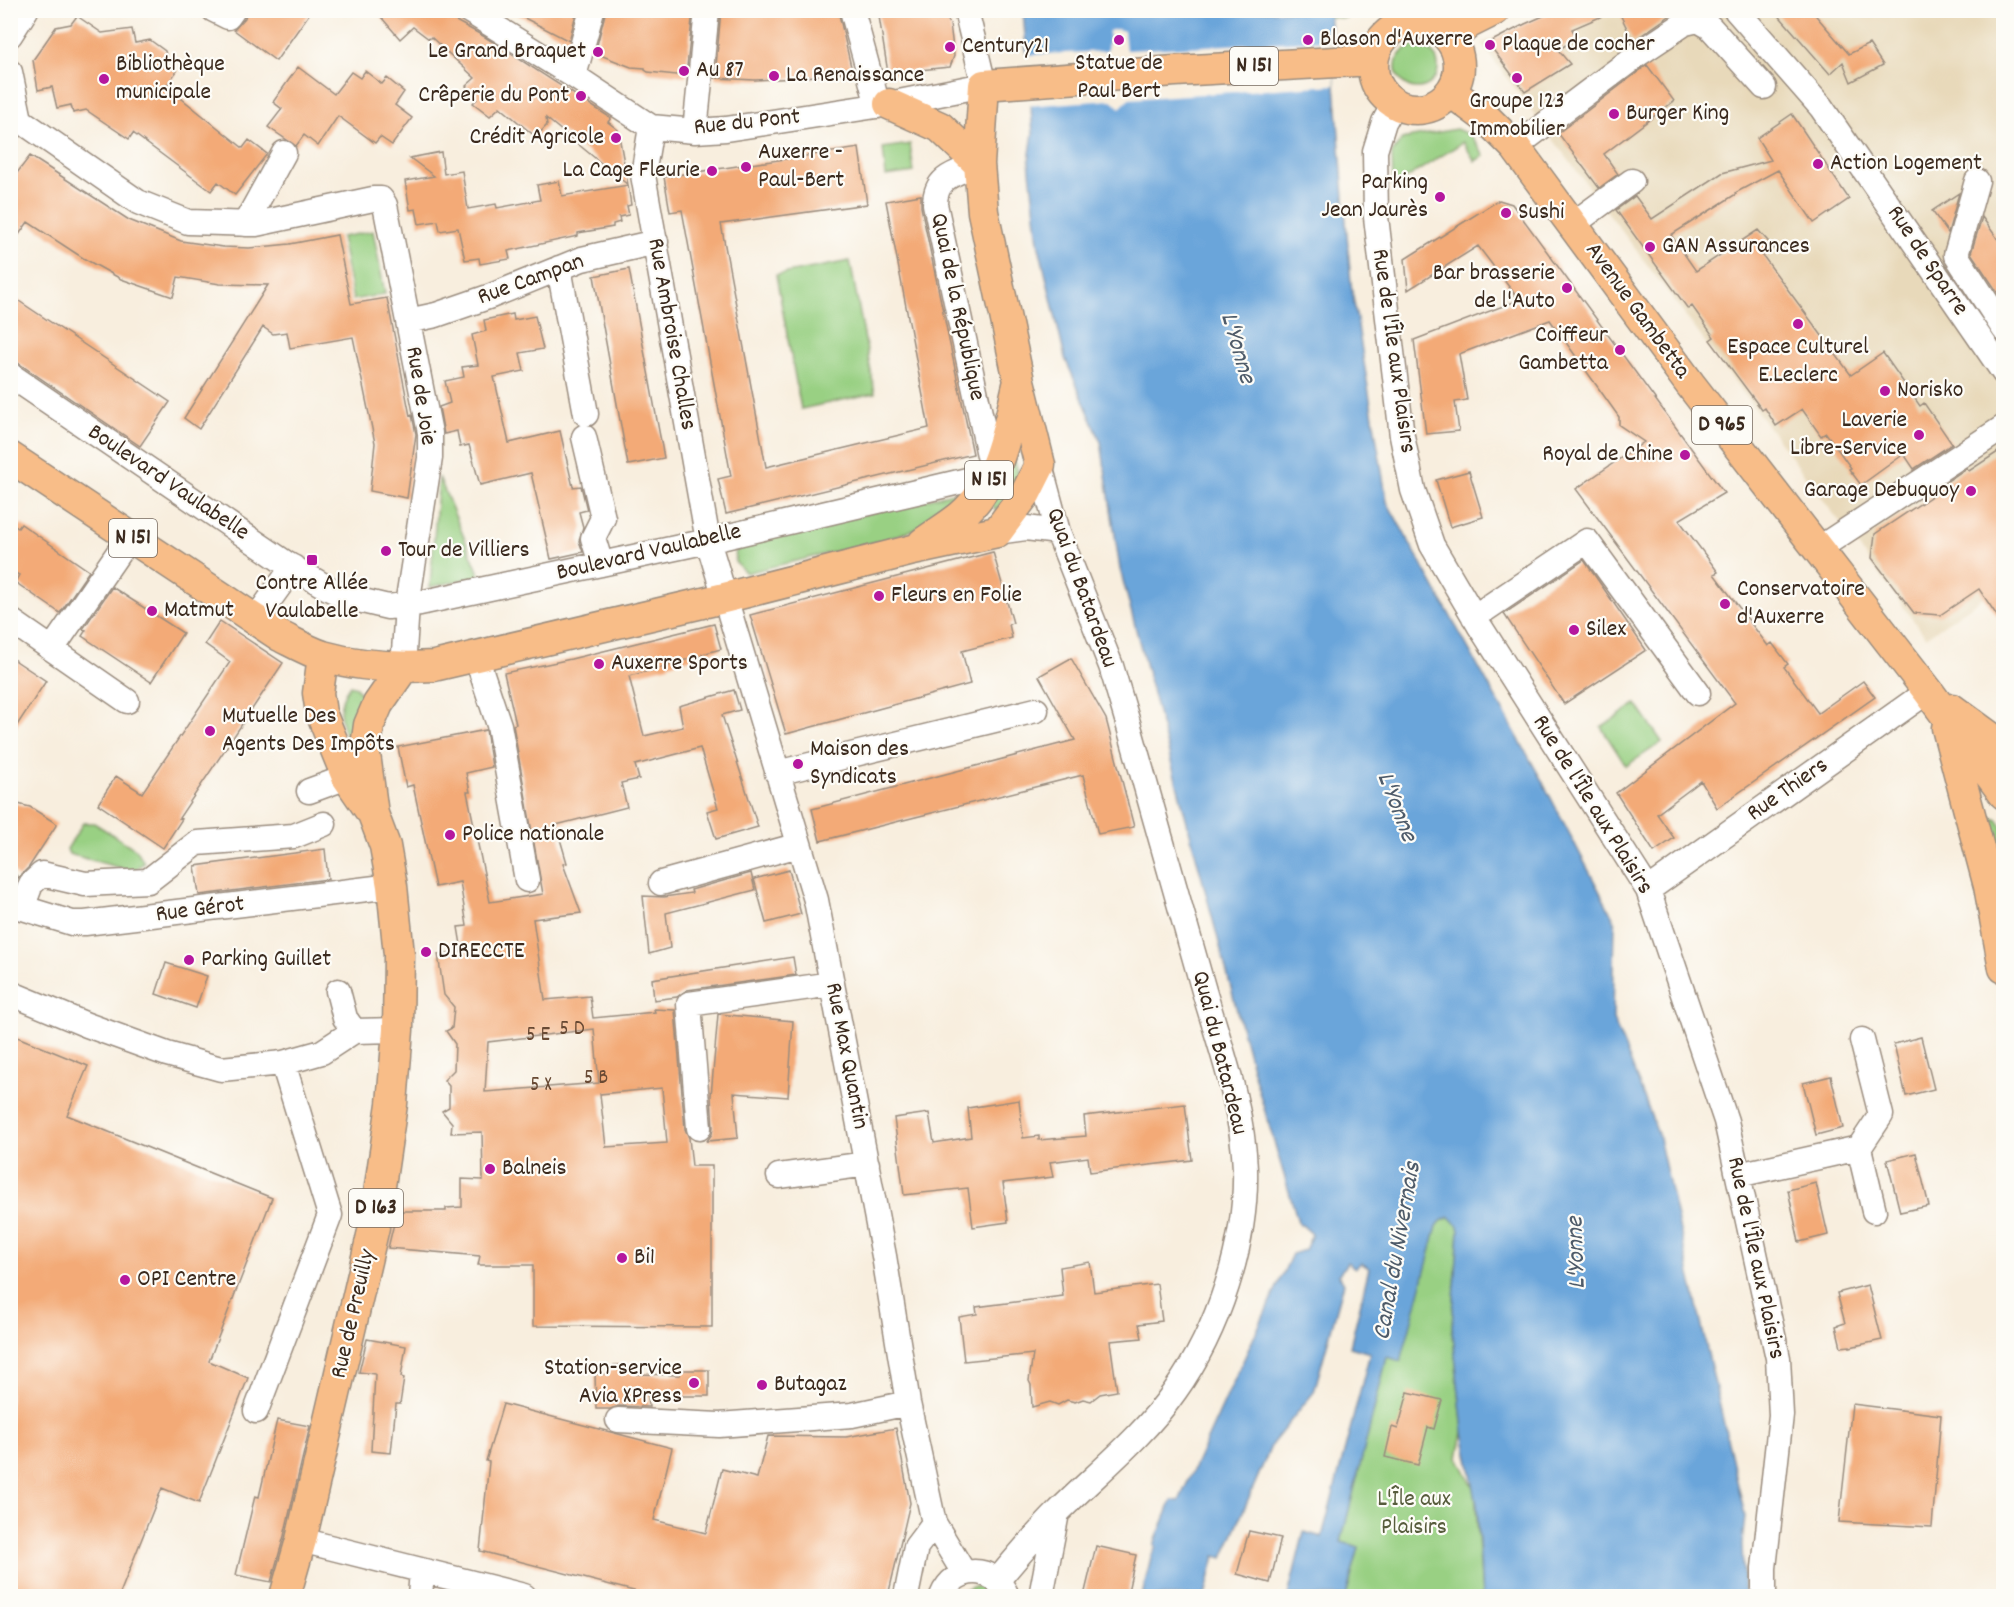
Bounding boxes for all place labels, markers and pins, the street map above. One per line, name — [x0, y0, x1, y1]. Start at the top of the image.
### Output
place label: Blason d'Auxerre — [1320, 23, 1473, 57]
place label: Plaque de cocher — [1502, 28, 1655, 62]
place label: Century21 — [962, 30, 1049, 64]
marker: Statue de Paul Bert — [1112, 33, 1126, 47]
marker: Blason d'Auxerre — [1301, 33, 1315, 47]
place label: Le Grand Braquet — [428, 35, 586, 69]
marker: Plaque de cocher — [1483, 38, 1497, 52]
marker: Century21 — [943, 40, 957, 54]
marker: Le Grand Braquet — [591, 45, 605, 59]
place label: Statue de Paul Bert — [1075, 47, 1163, 109]
place label: Bibliothèque municipale — [116, 48, 225, 110]
place label: Au 87 — [696, 54, 744, 88]
place label: La Renaissance — [786, 59, 924, 93]
marker: Au 87 — [677, 64, 691, 78]
marker: La Renaissance — [767, 69, 781, 83]
marker: Groupe 123 Immobilier — [1510, 71, 1524, 85]
marker: Bibliothèque municipale — [97, 72, 111, 86]
place label: Crêperie du Pont — [418, 79, 569, 113]
place label: Groupe 123 Immobilier — [1469, 85, 1565, 147]
marker: Crêperie du Pont — [574, 89, 588, 103]
place label: Burger King — [1626, 97, 1729, 131]
marker: Burger King — [1607, 107, 1621, 121]
place label: Crédit Agricole — [469, 121, 604, 155]
marker: Crédit Agricole — [609, 131, 623, 145]
place label: Auxerre - Paul-Bert — [758, 136, 844, 198]
place label: Action Logement — [1830, 147, 1982, 181]
place label: La Cage Fleurie — [563, 154, 700, 188]
marker: Action Logement — [1811, 157, 1825, 171]
marker: Auxerre - Paul-Bert — [739, 160, 753, 174]
marker: La Cage Fleurie — [705, 164, 719, 178]
place label: Parking Jean Jaurès — [1321, 166, 1428, 228]
marker: Parking Jean Jaurès — [1433, 190, 1447, 204]
place label: Sushi — [1518, 196, 1564, 230]
marker: Sushi — [1499, 206, 1513, 220]
place label: GAN Assurances — [1662, 230, 1810, 264]
marker: GAN Assurances — [1643, 240, 1657, 254]
place label: Bar brasserie de l'Auto — [1433, 257, 1555, 319]
marker: Bar brasserie de l'Auto — [1560, 281, 1574, 295]
marker: Espace Culturel E.Leclerc — [1791, 317, 1805, 331]
place label: Coiffeur Gambetta — [1518, 319, 1609, 381]
place label: Espace Culturel E.Leclerc — [1727, 331, 1869, 393]
marker: Coiffeur Gambetta — [1613, 343, 1627, 357]
place label: Norisko — [1897, 374, 1963, 408]
marker: Norisko — [1878, 384, 1892, 398]
place label: Laverie Libre-Service — [1790, 404, 1907, 466]
marker: Laverie Libre-Service — [1912, 428, 1926, 442]
place label: Royal de Chine — [1542, 438, 1673, 472]
marker: Royal de Chine — [1678, 448, 1692, 462]
place label: Garage Debuquoy — [1804, 474, 1960, 508]
marker: Garage Debuquoy — [1964, 484, 1978, 498]
place label: Tour de Villiers — [398, 534, 530, 568]
marker: Tour de Villiers — [379, 544, 393, 558]
marker: Contre Allée Vaulabelle — [305, 553, 319, 567]
place label: Contre Allée Vaulabelle — [256, 567, 368, 629]
place label: Conservatoire d'Auxerre — [1737, 573, 1865, 635]
place label: Fleurs en Folie — [891, 579, 1022, 613]
marker: Fleurs en Folie — [872, 589, 886, 603]
place label: Matmut — [164, 594, 234, 628]
marker: Conservatoire d'Auxerre — [1718, 597, 1732, 611]
marker: Matmut — [145, 604, 159, 618]
place label: Silex — [1586, 613, 1626, 647]
marker: Silex — [1567, 623, 1581, 637]
place label: Auxerre Sports — [611, 647, 748, 681]
marker: Auxerre Sports — [592, 657, 606, 671]
place label: Mutuelle Des Agents Des Impôts — [222, 700, 395, 762]
marker: Mutuelle Des Agents Des Impôts — [203, 724, 217, 738]
place label: Maison des Syndicats — [810, 733, 909, 795]
marker: Maison des Syndicats — [791, 757, 805, 771]
place label: Police nationale — [462, 818, 604, 852]
marker: Police nationale — [443, 828, 457, 842]
place label: DIRECCTE — [438, 935, 525, 969]
place label: Parking Guillet — [201, 943, 331, 977]
marker: DIRECCTE — [419, 945, 433, 959]
marker: Parking Guillet — [182, 953, 196, 967]
place label: Balneis — [502, 1152, 567, 1186]
marker: Balneis — [483, 1162, 497, 1176]
place label: Bi1 — [634, 1241, 655, 1275]
marker: Bi1 — [615, 1251, 629, 1265]
place label: OPI Centre — [137, 1263, 236, 1297]
marker: OPI Centre — [118, 1273, 132, 1287]
place label: Station-service Avia XPress — [544, 1352, 682, 1414]
place label: Butagaz — [774, 1368, 847, 1402]
marker: Station-service Avia XPress — [687, 1376, 701, 1390]
marker: Butagaz — [755, 1378, 769, 1392]

